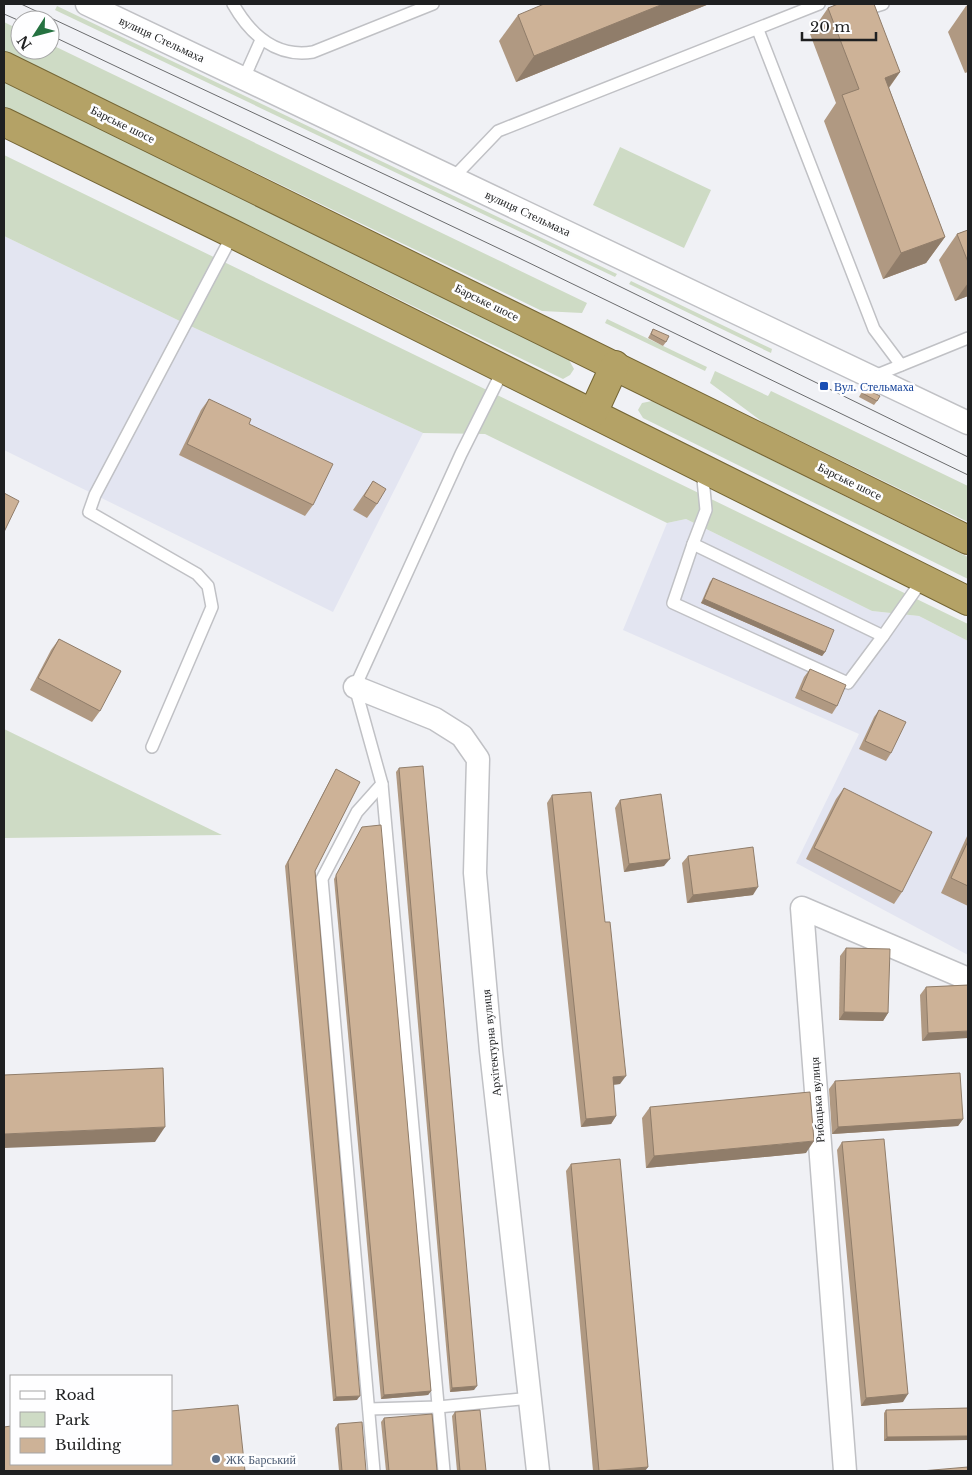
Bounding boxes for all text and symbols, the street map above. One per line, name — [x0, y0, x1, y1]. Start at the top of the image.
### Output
north arrow — [10, 10, 60, 60]
scale bar — [802, 10, 876, 42]
street label: вулиця Стельмаха — [117, 13, 208, 66]
text: 20 m — [810, 17, 850, 36]
text: N — [13, 32, 36, 53]
street label: Барське шосе — [88, 102, 158, 146]
street label: вулиця Стельмаха — [483, 187, 574, 240]
street label: Барське шосе — [452, 280, 522, 324]
place label: Вул. Стельмаха — [834, 379, 914, 394]
marker: Вул. Стельмаха — [818, 380, 830, 392]
street label: Барське шосе — [815, 459, 885, 503]
street label: Архітектурна вулиця — [478, 988, 504, 1097]
street label: Рибацька вулиця — [806, 1056, 827, 1143]
legend — [10, 1375, 172, 1465]
text: Road — [55, 1385, 95, 1404]
text: Park — [55, 1410, 91, 1429]
text: Building — [55, 1435, 122, 1454]
place label: ЖК Барський — [226, 1452, 296, 1467]
marker: ЖК Барський — [210, 1453, 222, 1465]

